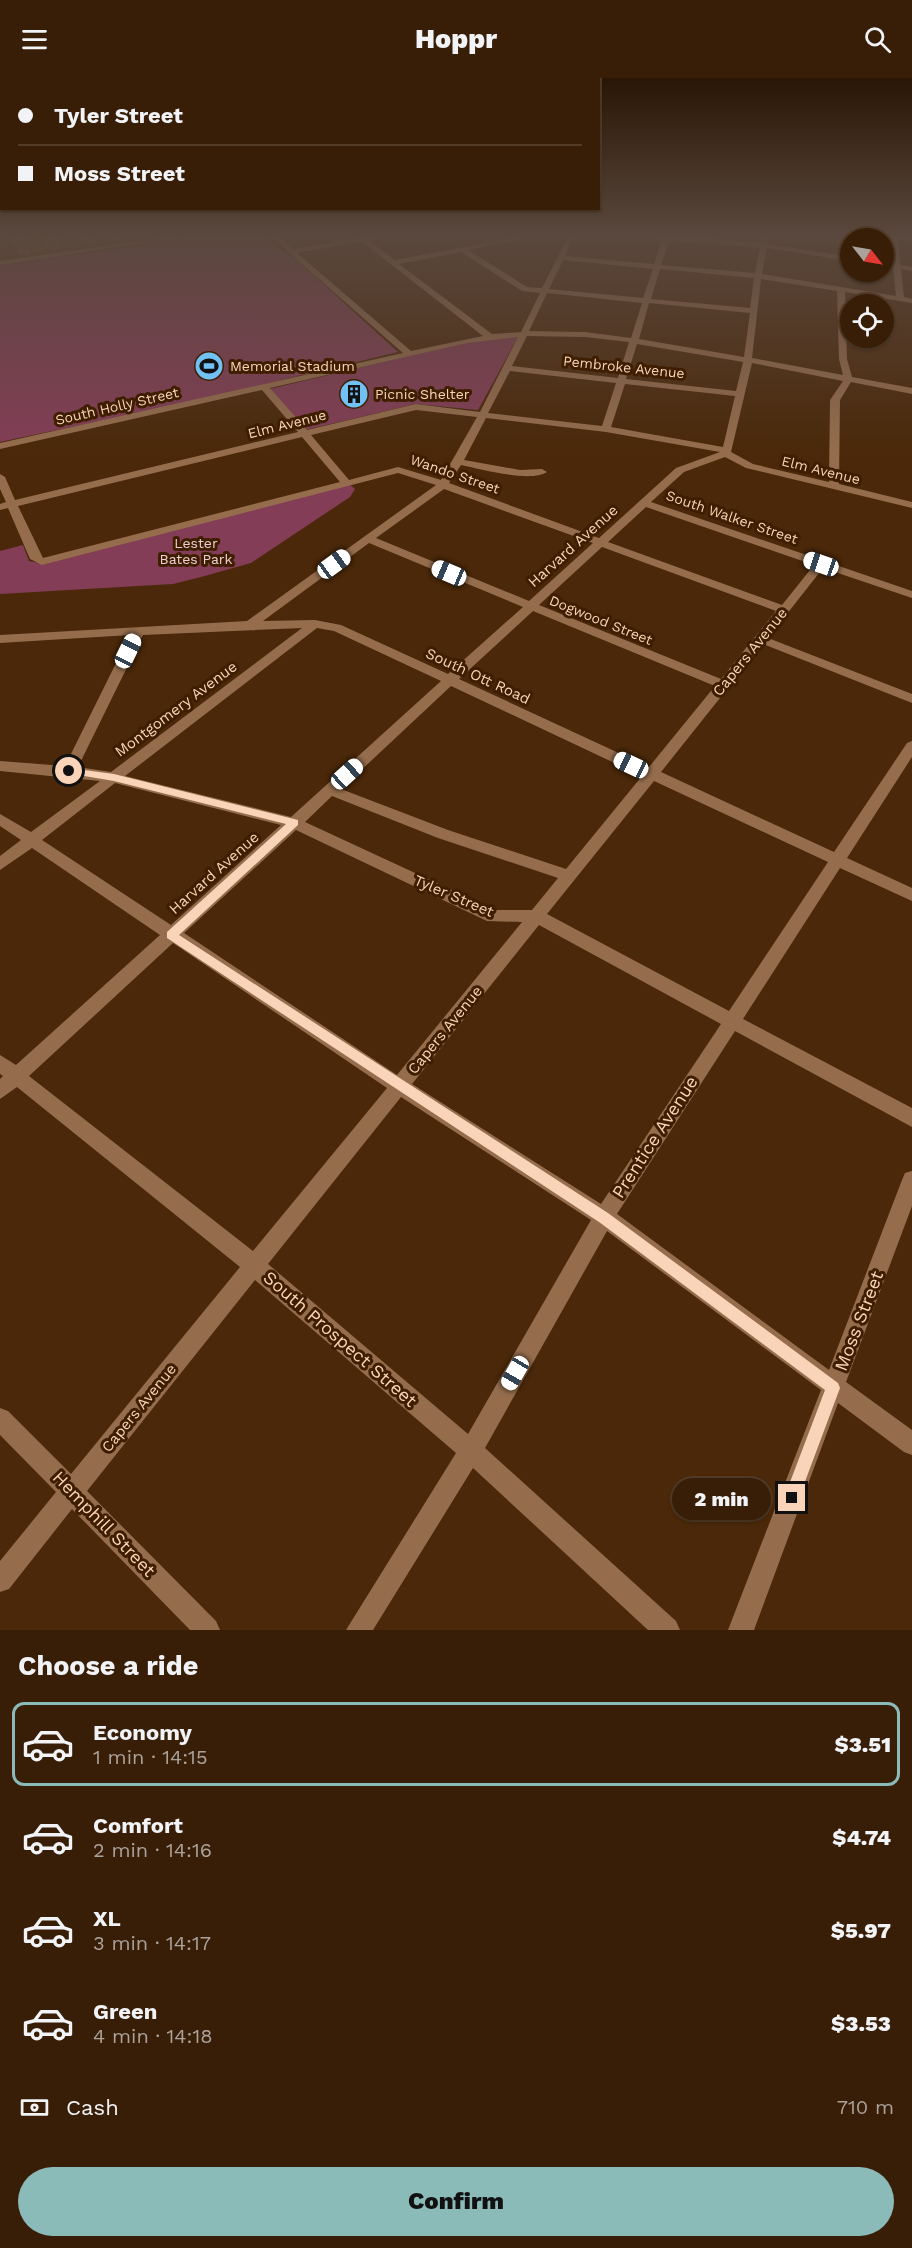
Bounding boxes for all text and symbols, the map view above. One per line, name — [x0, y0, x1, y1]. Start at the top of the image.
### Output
icon: menu — [18, 23, 51, 56]
text: Hoppr — [415, 23, 497, 55]
icon: search — [861, 23, 894, 56]
text: Tyler Street — [54, 103, 183, 128]
text: Moss Street — [54, 161, 185, 186]
north arrow — [840, 228, 894, 282]
map controls — [840, 228, 894, 348]
button: locate — [840, 294, 894, 348]
sports icon: Memorial Stadium — [193, 350, 225, 382]
street label: Pembroke Avenue — [562, 353, 686, 381]
place label: Memorial Stadium — [230, 358, 355, 374]
building icon: Picnic Shelter — [338, 378, 370, 410]
street label: South Holly Street — [54, 384, 180, 428]
place label: Picnic Shelter — [375, 386, 470, 402]
street label: Elm Avenue — [246, 407, 328, 441]
street label: Wando Street — [408, 451, 502, 497]
street label: Elm Avenue — [780, 453, 862, 487]
street label: South Walker Street — [664, 487, 800, 547]
street label: Harvard Avenue — [524, 501, 622, 591]
park label: Lester Bates Park — [160, 535, 233, 567]
car — [314, 546, 354, 582]
car — [801, 550, 841, 578]
car — [429, 558, 469, 588]
street label: Dogwood Street — [547, 592, 655, 648]
street label: Capers Avenue — [709, 604, 791, 700]
car — [112, 631, 144, 671]
street label: South Ott Road — [423, 644, 533, 708]
street label: Montgomery Avenue — [111, 657, 241, 761]
car — [611, 749, 651, 781]
car — [328, 755, 366, 793]
route start — [55, 757, 82, 784]
street label: Harvard Avenue — [165, 828, 263, 918]
street label: Tyler Street — [411, 871, 497, 921]
street label: Capers Avenue — [404, 982, 486, 1078]
street label: Prentice Avenue — [607, 1072, 702, 1202]
street label: South Prospect Street — [259, 1266, 422, 1411]
street label: Moss Street — [830, 1267, 887, 1374]
car — [498, 1353, 532, 1393]
street label: Capers Avenue — [98, 1360, 180, 1456]
street label: Hemphill Street — [49, 1467, 160, 1581]
callout: 2 min — [672, 1477, 771, 1519]
route end — [778, 1484, 805, 1511]
text: 2 min — [694, 1487, 749, 1511]
text: Choose a ride — [18, 1650, 198, 1682]
icon: car — [21, 1717, 75, 1771]
text: Economy — [93, 1720, 192, 1745]
text: $3.51 — [834, 1732, 891, 1757]
text: 1 min · 14:15 — [93, 1745, 208, 1769]
icon: car — [21, 1810, 75, 1864]
text: Comfort — [93, 1813, 183, 1838]
text: $4.74 — [832, 1825, 891, 1850]
text: 2 min · 14:16 — [93, 1838, 212, 1862]
icon: car — [21, 1903, 75, 1957]
text: XL — [93, 1906, 121, 1931]
text: $5.97 — [831, 1918, 891, 1943]
text: 3 min · 14:17 — [93, 1931, 211, 1955]
icon: car — [21, 1996, 75, 2050]
text: Green — [93, 1999, 157, 2024]
text: $3.53 — [831, 2011, 891, 2036]
text: 4 min · 14:18 — [93, 2024, 213, 2048]
icon: cash — [18, 2091, 51, 2124]
text: Cash — [66, 2095, 119, 2120]
text: 710 m — [837, 2095, 894, 2119]
button: Confirm — [18, 2167, 894, 2236]

